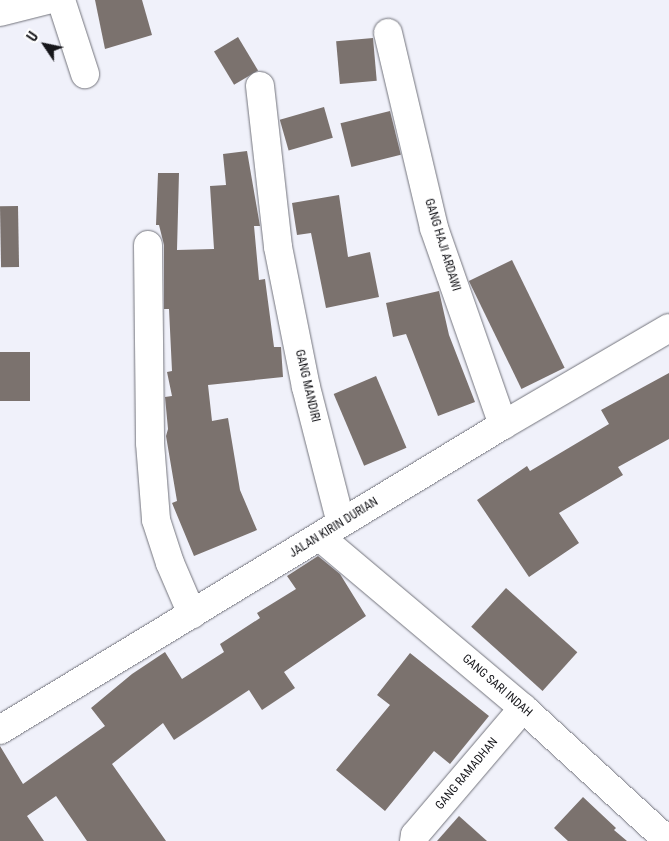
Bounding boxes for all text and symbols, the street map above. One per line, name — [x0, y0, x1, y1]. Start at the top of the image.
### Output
north arrow — [20, 20, 70, 70]
text: U — [24, 29, 41, 44]
street label: GANG HAJI ARDAWI — [421, 197, 463, 293]
street label: GANG MANDIRI — [292, 348, 322, 424]
street label: JALAN KIRIN DURIAN — [287, 495, 381, 561]
street label: GANG SARI INDAH — [459, 652, 535, 720]
street label: GANG RAMADHAN — [433, 735, 501, 813]

